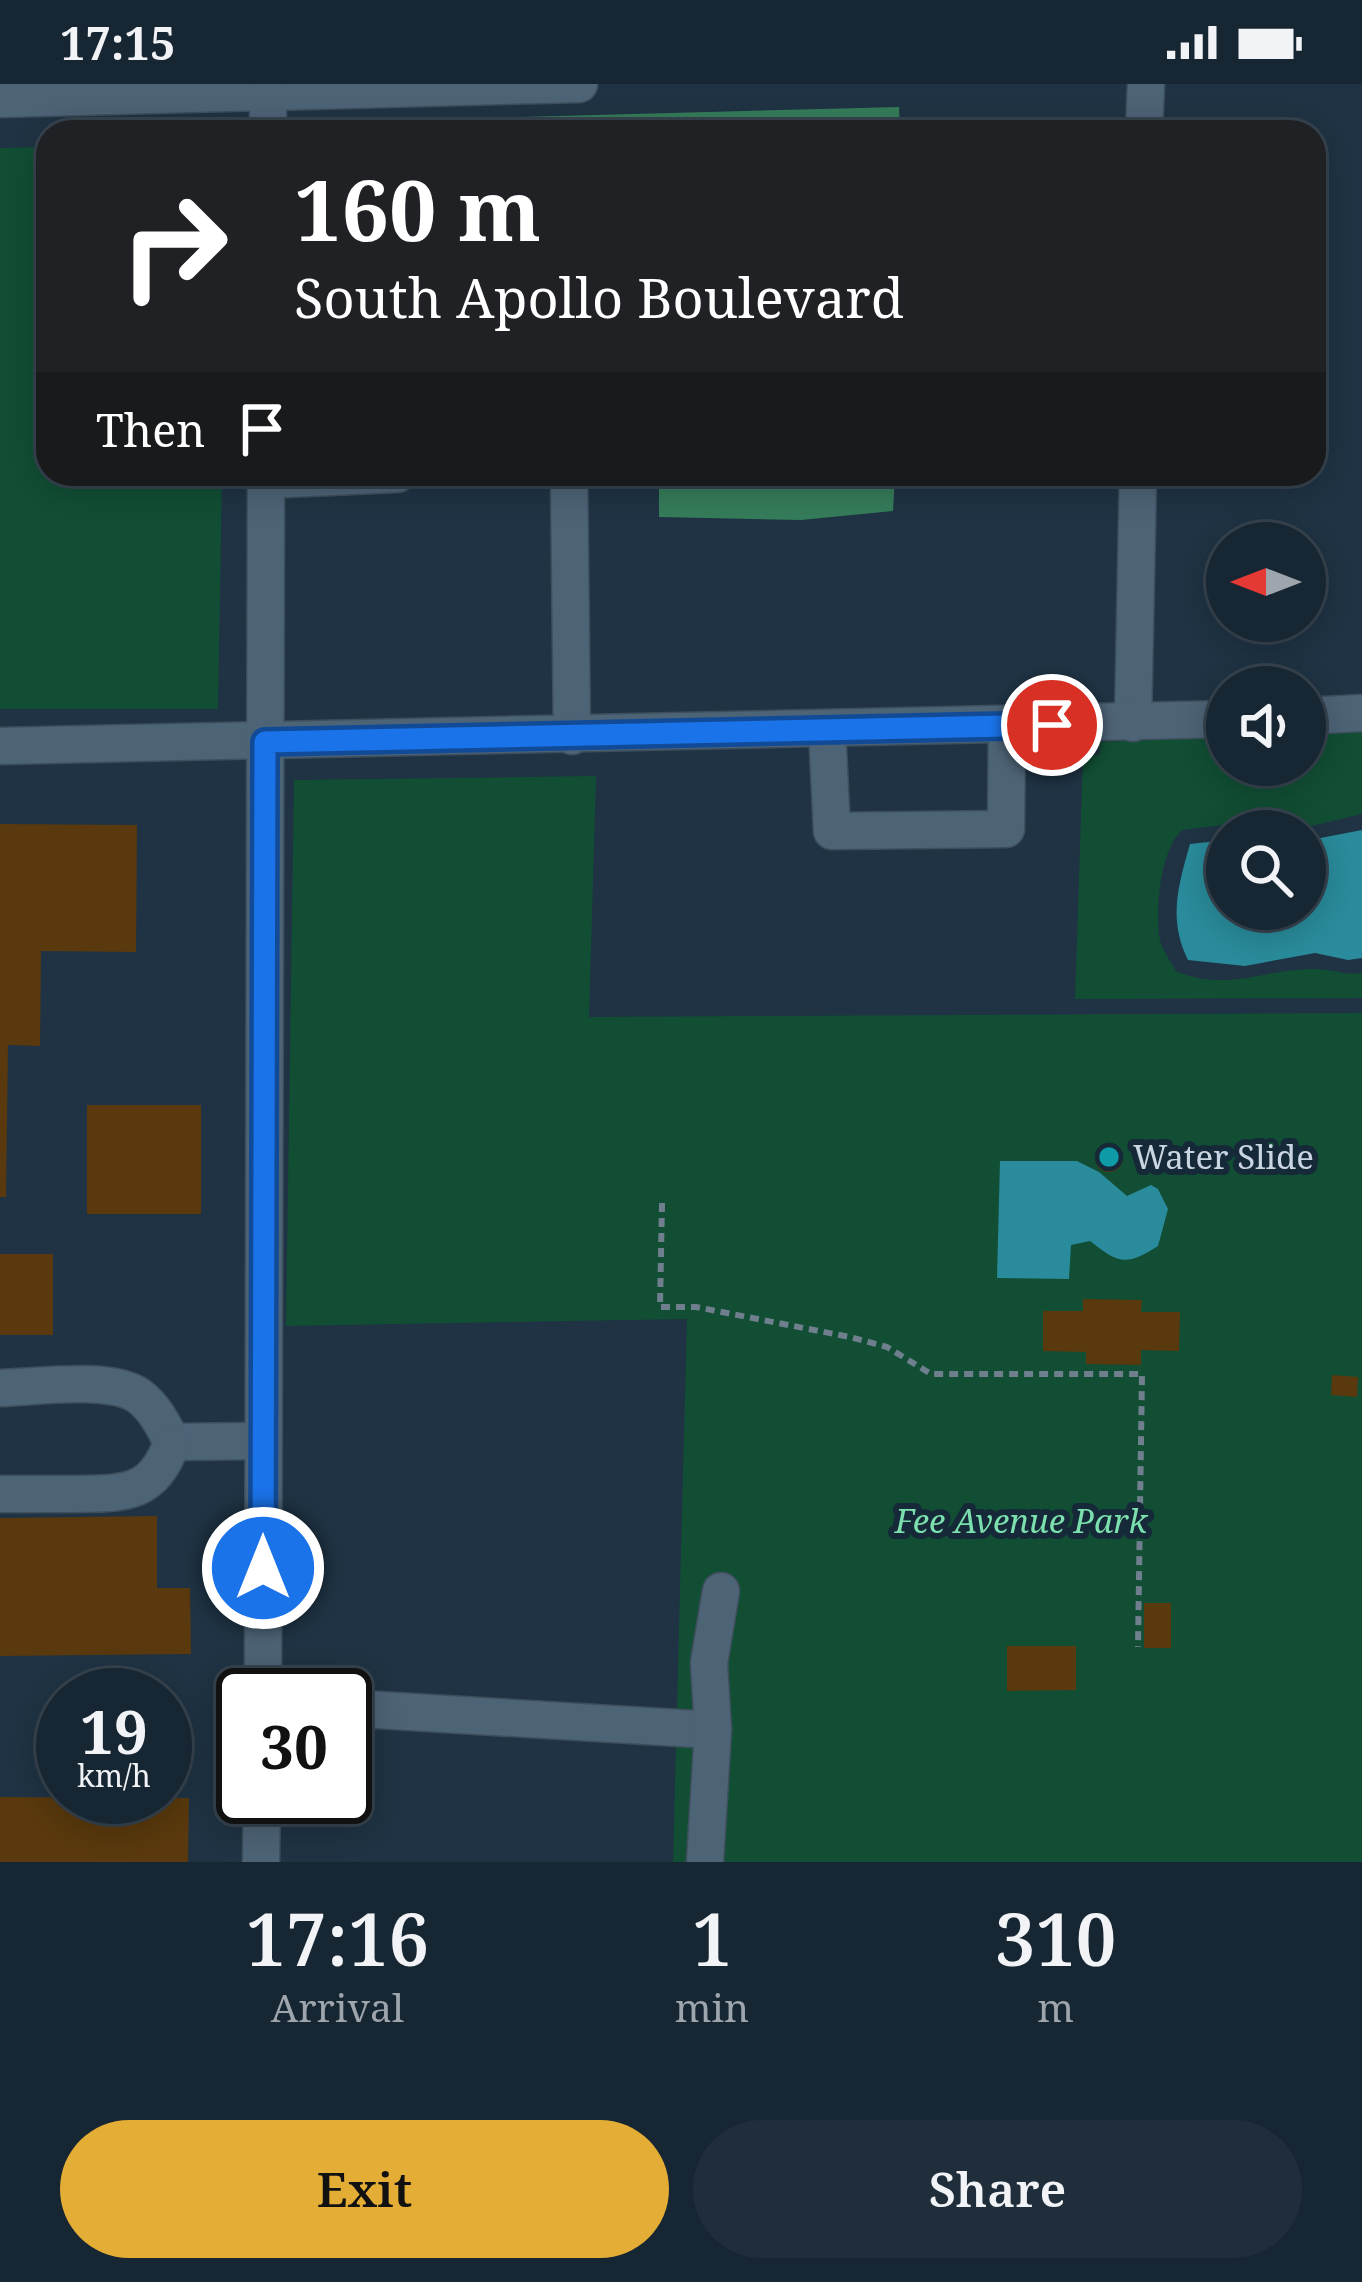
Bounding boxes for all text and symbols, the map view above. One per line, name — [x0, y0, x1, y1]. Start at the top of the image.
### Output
text: 17:15 — [60, 12, 175, 73]
text: 160 m — [294, 151, 541, 266]
icon: right — [96, 168, 252, 324]
text: South Apollo Boulevard — [294, 260, 904, 334]
icon: arrive — [229, 396, 295, 462]
text: Then — [96, 399, 205, 460]
north arrow — [1206, 522, 1326, 642]
map controls — [1206, 522, 1326, 930]
button: sound — [1206, 666, 1326, 786]
pin — [1001, 674, 1103, 776]
icon: arrive — [1019, 692, 1085, 758]
button: search — [1206, 810, 1326, 930]
place label: Water Slide — [1133, 1134, 1314, 1179]
marker: Water Slide — [1096, 1144, 1122, 1170]
park label: Fee Avenue Park — [894, 1498, 1149, 1543]
position arrow — [200, 1505, 326, 1631]
speed limit sign: 30 — [216, 1668, 372, 1824]
text: 19 — [80, 1690, 148, 1772]
text: km/h — [77, 1755, 151, 1796]
text: 17:16 — [246, 1889, 429, 1987]
text: 1 — [692, 1889, 732, 1987]
text: 310 — [995, 1889, 1116, 1987]
text: Arrival — [271, 1980, 404, 2033]
text: min — [675, 1980, 749, 2033]
text: m — [1037, 1980, 1074, 2033]
button: Exit — [60, 2120, 669, 2258]
button: Share — [693, 2120, 1302, 2258]

